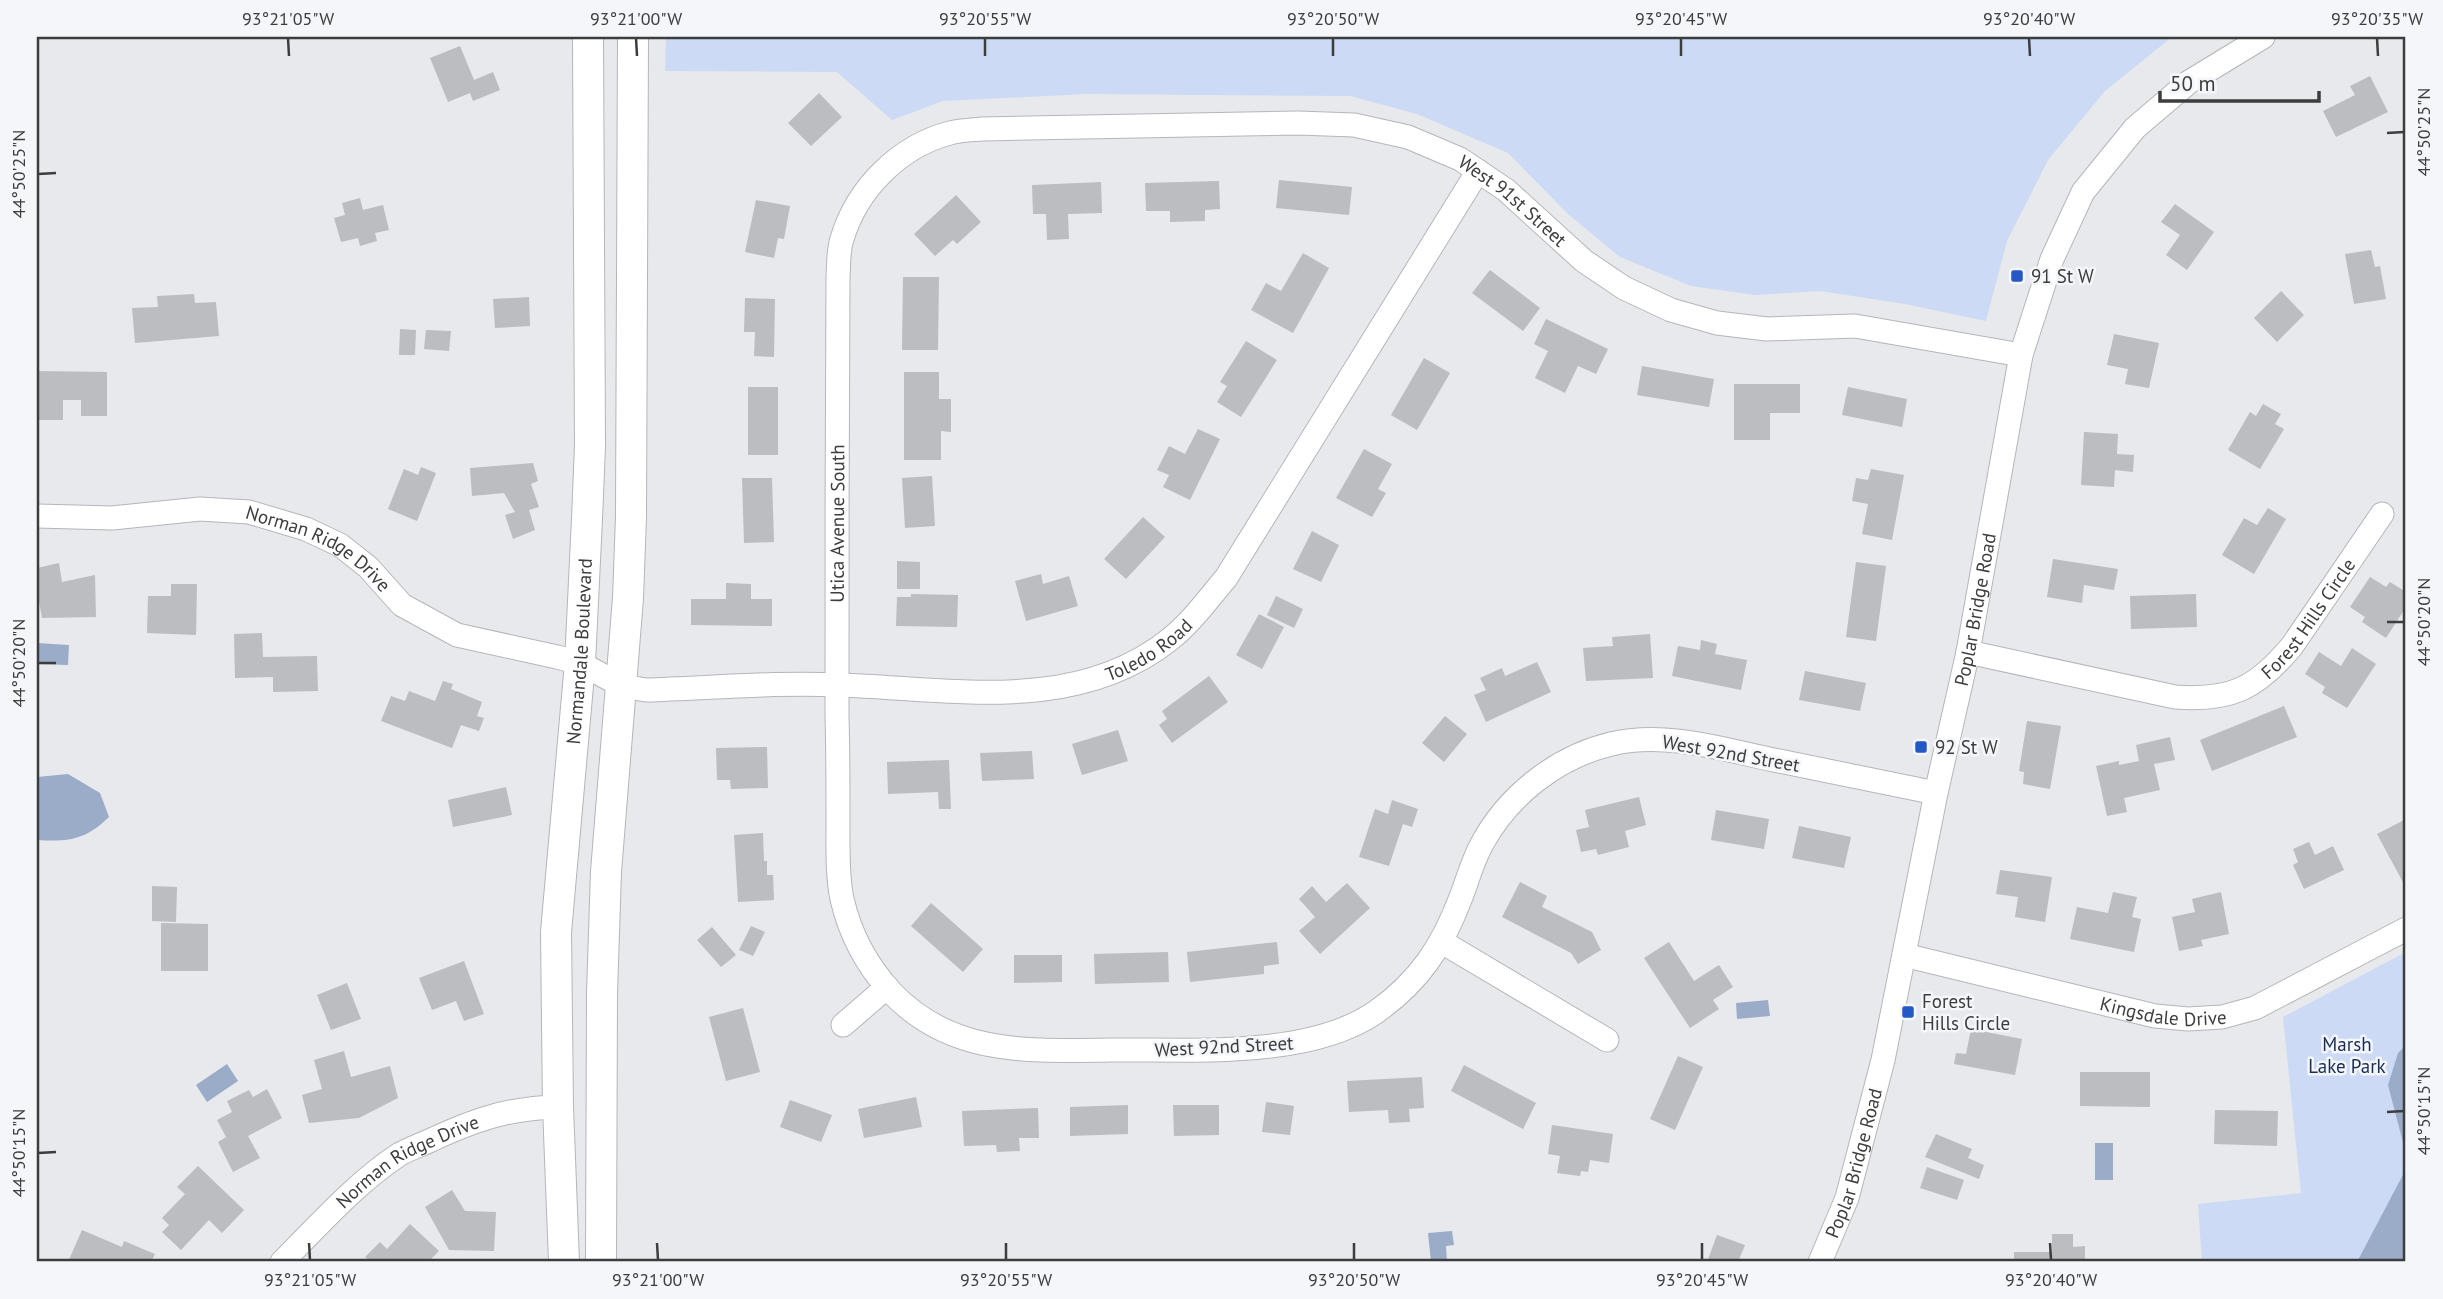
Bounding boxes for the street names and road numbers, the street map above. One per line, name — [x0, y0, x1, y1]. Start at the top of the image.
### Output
street label: West 91st Street — [1454, 149, 1572, 252]
street label: Utica Avenue South — [825, 444, 849, 603]
street label: Norman Ridge Drive — [243, 500, 396, 596]
street label: Poplar Bridge Road — [1949, 531, 2001, 688]
street label: Forest Hills Circle — [2256, 554, 2360, 684]
street label: Normandale Boulevard — [561, 558, 597, 745]
street label: Toledo Road — [1102, 613, 1197, 686]
street label: West 92nd Street — [1660, 729, 1802, 777]
street label: Kingsdale Drive — [2098, 991, 2227, 1031]
street label: West 92nd Street — [1154, 1030, 1295, 1062]
street label: Poplar Bridge Road — [1820, 1086, 1887, 1241]
street label: Norman Ridge Drive — [331, 1109, 482, 1213]

